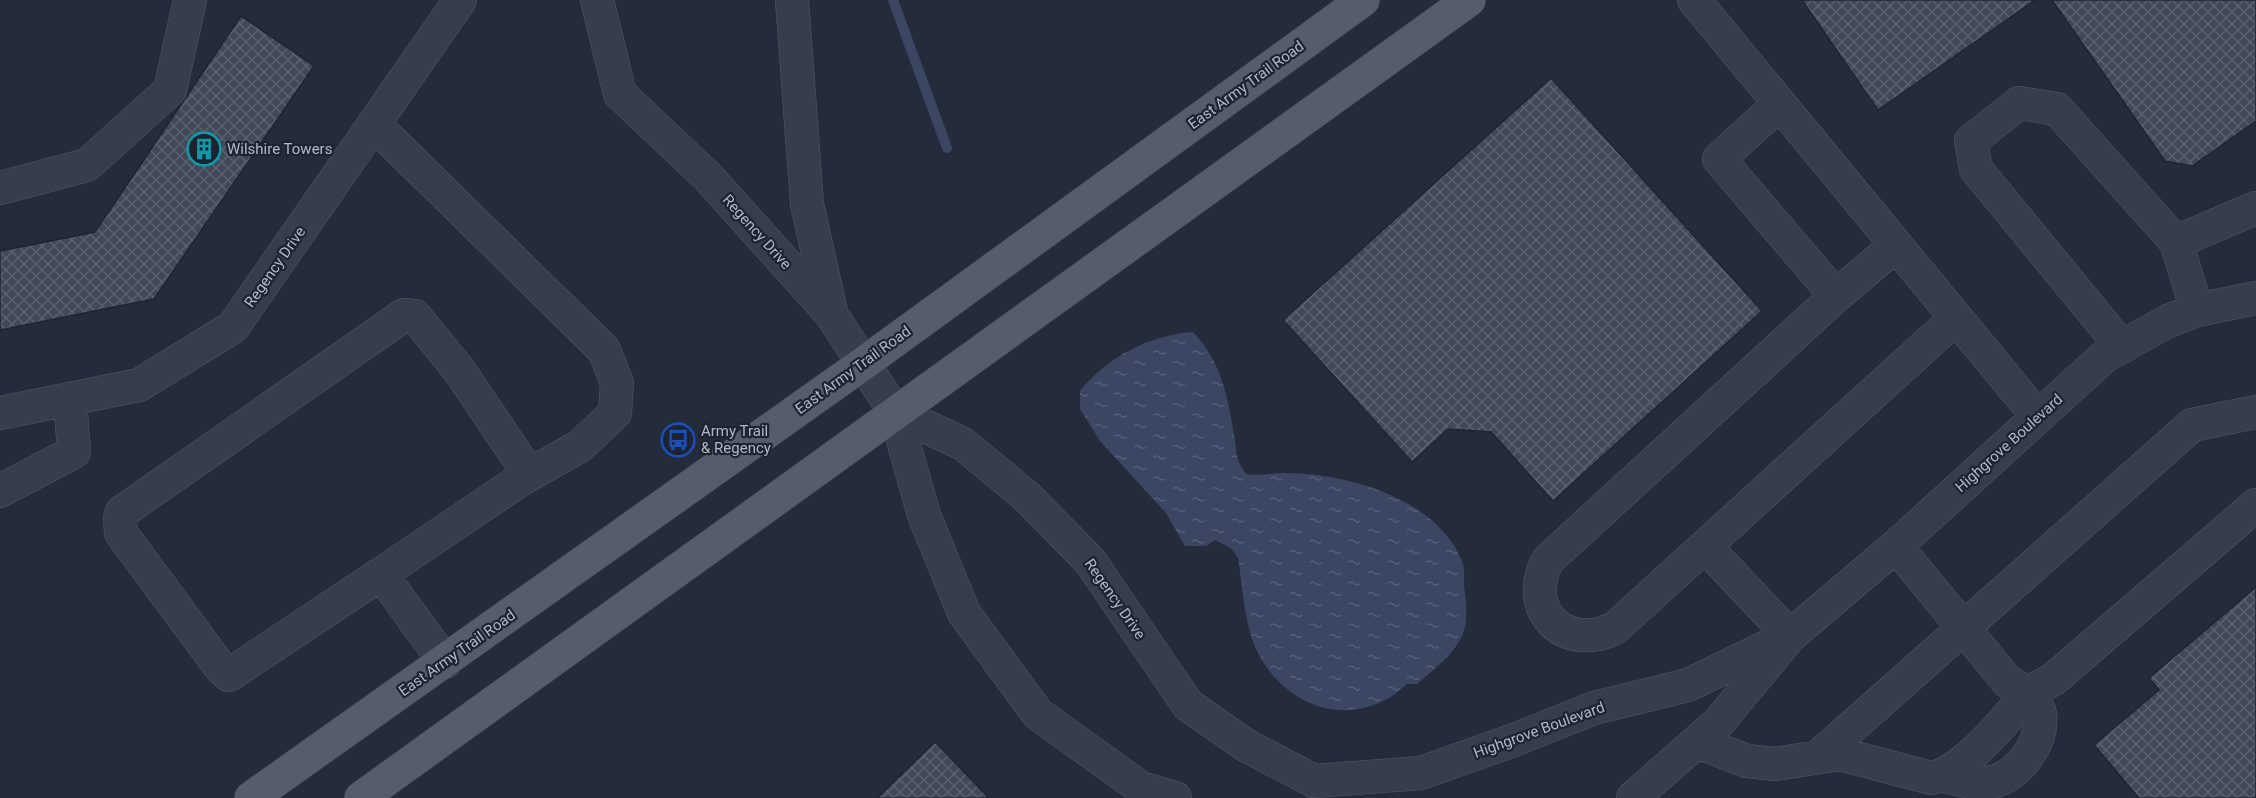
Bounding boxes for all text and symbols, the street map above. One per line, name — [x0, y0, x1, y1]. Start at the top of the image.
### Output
street label: East Army Trail Road — [1185, 37, 1307, 133]
building icon: Wilshire Towers — [186, 131, 222, 167]
place label: Wilshire Towers — [227, 140, 332, 158]
street label: Regency Drive — [719, 191, 795, 273]
street label: Regency Drive — [241, 223, 309, 311]
street label: East Army Trail Road — [792, 322, 914, 418]
street label: Highgrove Boulevard — [1952, 390, 2066, 496]
bus stop icon: Army Trail & Regency — [660, 422, 696, 458]
place label: Army Trail & Regency — [701, 422, 771, 457]
street label: Regency Drive — [1081, 555, 1149, 643]
street label: East Army Trail Road — [395, 606, 519, 700]
street label: Highgrove Boulevard — [1471, 698, 1607, 762]

